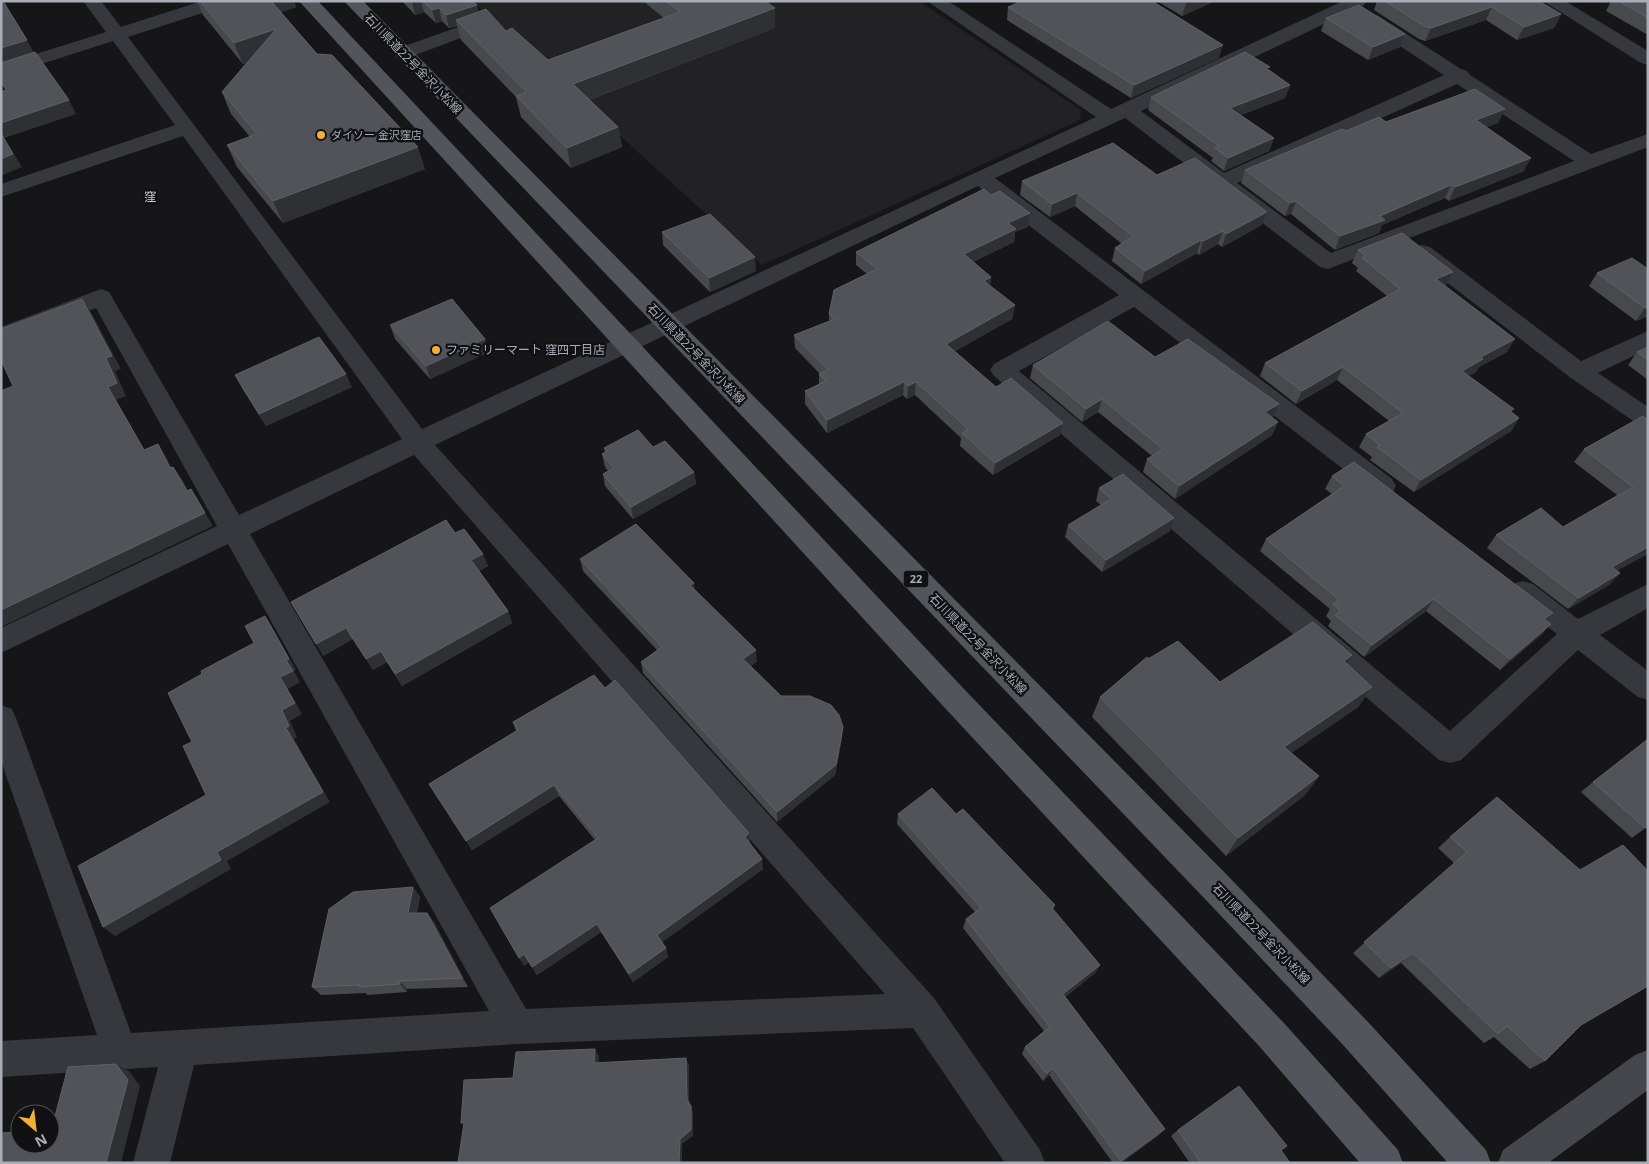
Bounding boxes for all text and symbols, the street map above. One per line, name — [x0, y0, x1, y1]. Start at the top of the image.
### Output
street label: 石川県道22号金沢小松線 — [361, 10, 466, 118]
place label: ダイソー 金沢窪店 — [331, 127, 422, 142]
marker: ダイソー 金沢窪店 — [315, 129, 327, 141]
district label: 窪 — [144, 188, 156, 205]
street label: 石川県道22号金沢小松線 — [644, 300, 749, 408]
place label: ファミリーマート 窪四丁目店 — [446, 341, 605, 358]
marker: ファミリーマート 窪四丁目店 — [430, 344, 442, 356]
road number: 22 — [904, 570, 928, 588]
street label: 石川県道22号金沢小松線 — [926, 590, 1031, 698]
street label: 石川県道22号金沢小松線 — [1209, 880, 1314, 988]
north arrow — [10, 1104, 60, 1154]
text: N — [32, 1130, 51, 1152]

